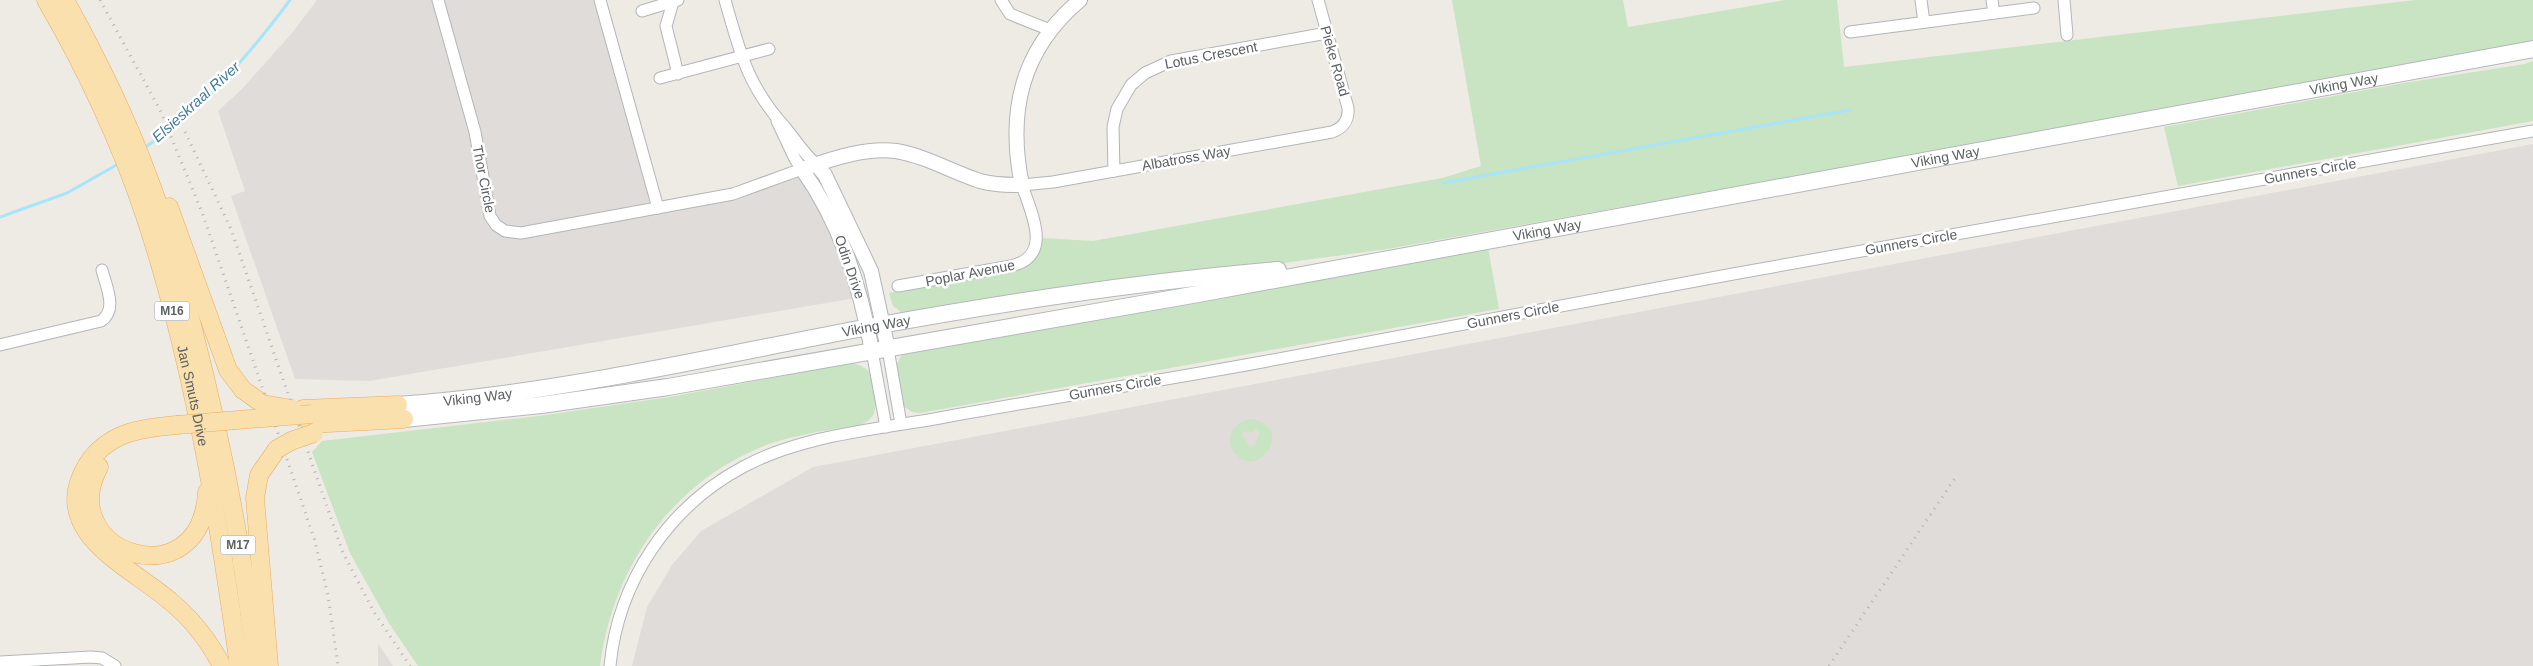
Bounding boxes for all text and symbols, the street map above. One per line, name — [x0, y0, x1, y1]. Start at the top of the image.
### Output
street label: Pieke Road — [1317, 24, 1353, 98]
street label: Lotus Crescent — [1163, 38, 1259, 72]
water label: Elsieskraal River — [148, 57, 244, 145]
street label: Viking Way — [2308, 70, 2379, 98]
street label: Albatross Way — [1140, 142, 1232, 174]
street label: Viking Way — [1910, 143, 1981, 171]
street label: Thor Circle — [470, 144, 498, 214]
street label: Gunners Circle — [2263, 155, 2358, 187]
street label: Viking Way — [1512, 216, 1583, 244]
street label: Gunners Circle — [1864, 226, 1959, 258]
street label: Odin Drive — [832, 233, 868, 301]
street label: Poplar Avenue — [924, 256, 1016, 290]
street label: Gunners Circle — [1466, 298, 1561, 332]
road number: M16 — [154, 302, 190, 321]
street label: Viking Way — [841, 312, 912, 340]
street label: Jan Smuts Drive — [174, 344, 211, 448]
street label: Gunners Circle — [1068, 371, 1163, 403]
street label: Viking Way — [442, 385, 513, 409]
road number: M17 — [220, 536, 256, 554]

